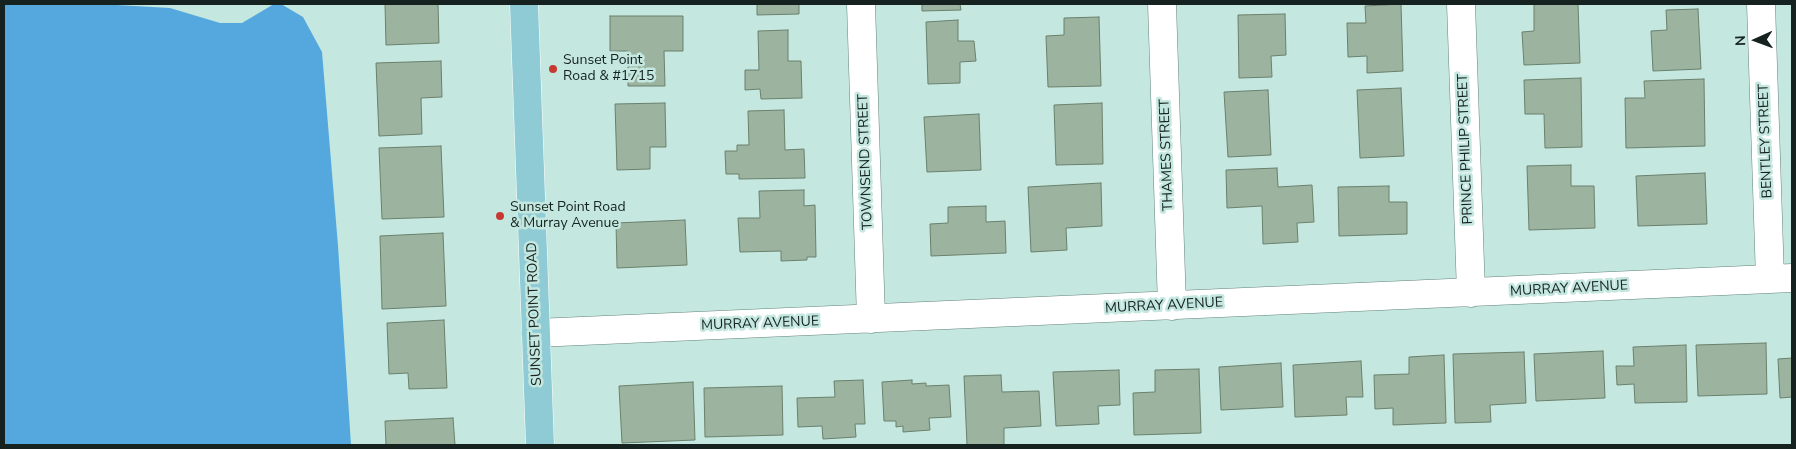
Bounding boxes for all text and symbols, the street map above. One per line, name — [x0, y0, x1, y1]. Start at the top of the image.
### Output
north arrow — [1731, 15, 1781, 65]
text: N — [1731, 35, 1750, 46]
place label: Sunset Point Road & #1715 — [563, 53, 654, 85]
marker: Sunset Point Road & #1715 — [547, 63, 559, 75]
street label: PRINCE PHILIP STREET — [1455, 73, 1477, 225]
street label: BENTLEY STREET — [1756, 83, 1776, 199]
street label: TOWNSEND STREET — [855, 94, 877, 230]
street label: THAMES STREET — [1157, 99, 1177, 211]
place label: Sunset Point Road & Murray Avenue — [510, 200, 626, 232]
marker: Sunset Point Road & Murray Avenue — [494, 210, 506, 222]
street label: SUNSET POINT ROAD — [524, 242, 546, 386]
street label: MURRAY AVENUE — [1510, 278, 1628, 300]
street label: MURRAY AVENUE — [1105, 295, 1223, 317]
street label: MURRAY AVENUE — [701, 314, 819, 334]

